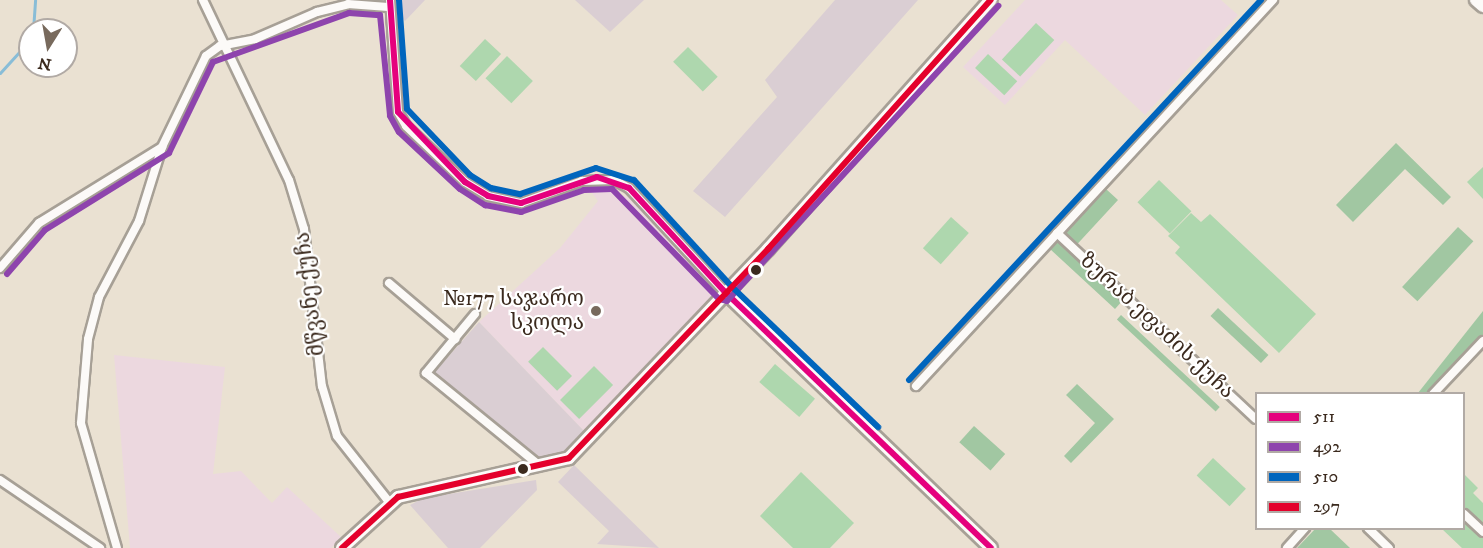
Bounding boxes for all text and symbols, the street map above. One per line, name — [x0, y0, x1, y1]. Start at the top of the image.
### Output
north arrow — [18, 18, 78, 78]
text: N — [37, 53, 53, 75]
street label: მწვანე ქუჩა — [290, 231, 330, 357]
street label: ზურაბ ეფაძის ქუჩა — [1074, 248, 1240, 404]
unlabelled marker — [750, 264, 762, 276]
place label: №177 საჯარო სკოლა — [444, 286, 584, 336]
marker: №177 საჯარო სკოლა — [589, 304, 603, 318]
legend — [1255, 392, 1465, 530]
text: 511 — [1313, 406, 1335, 428]
text: 492 — [1313, 436, 1341, 458]
unlabelled marker — [517, 463, 529, 475]
text: 510 — [1313, 466, 1338, 488]
text: 297 — [1313, 496, 1340, 518]

